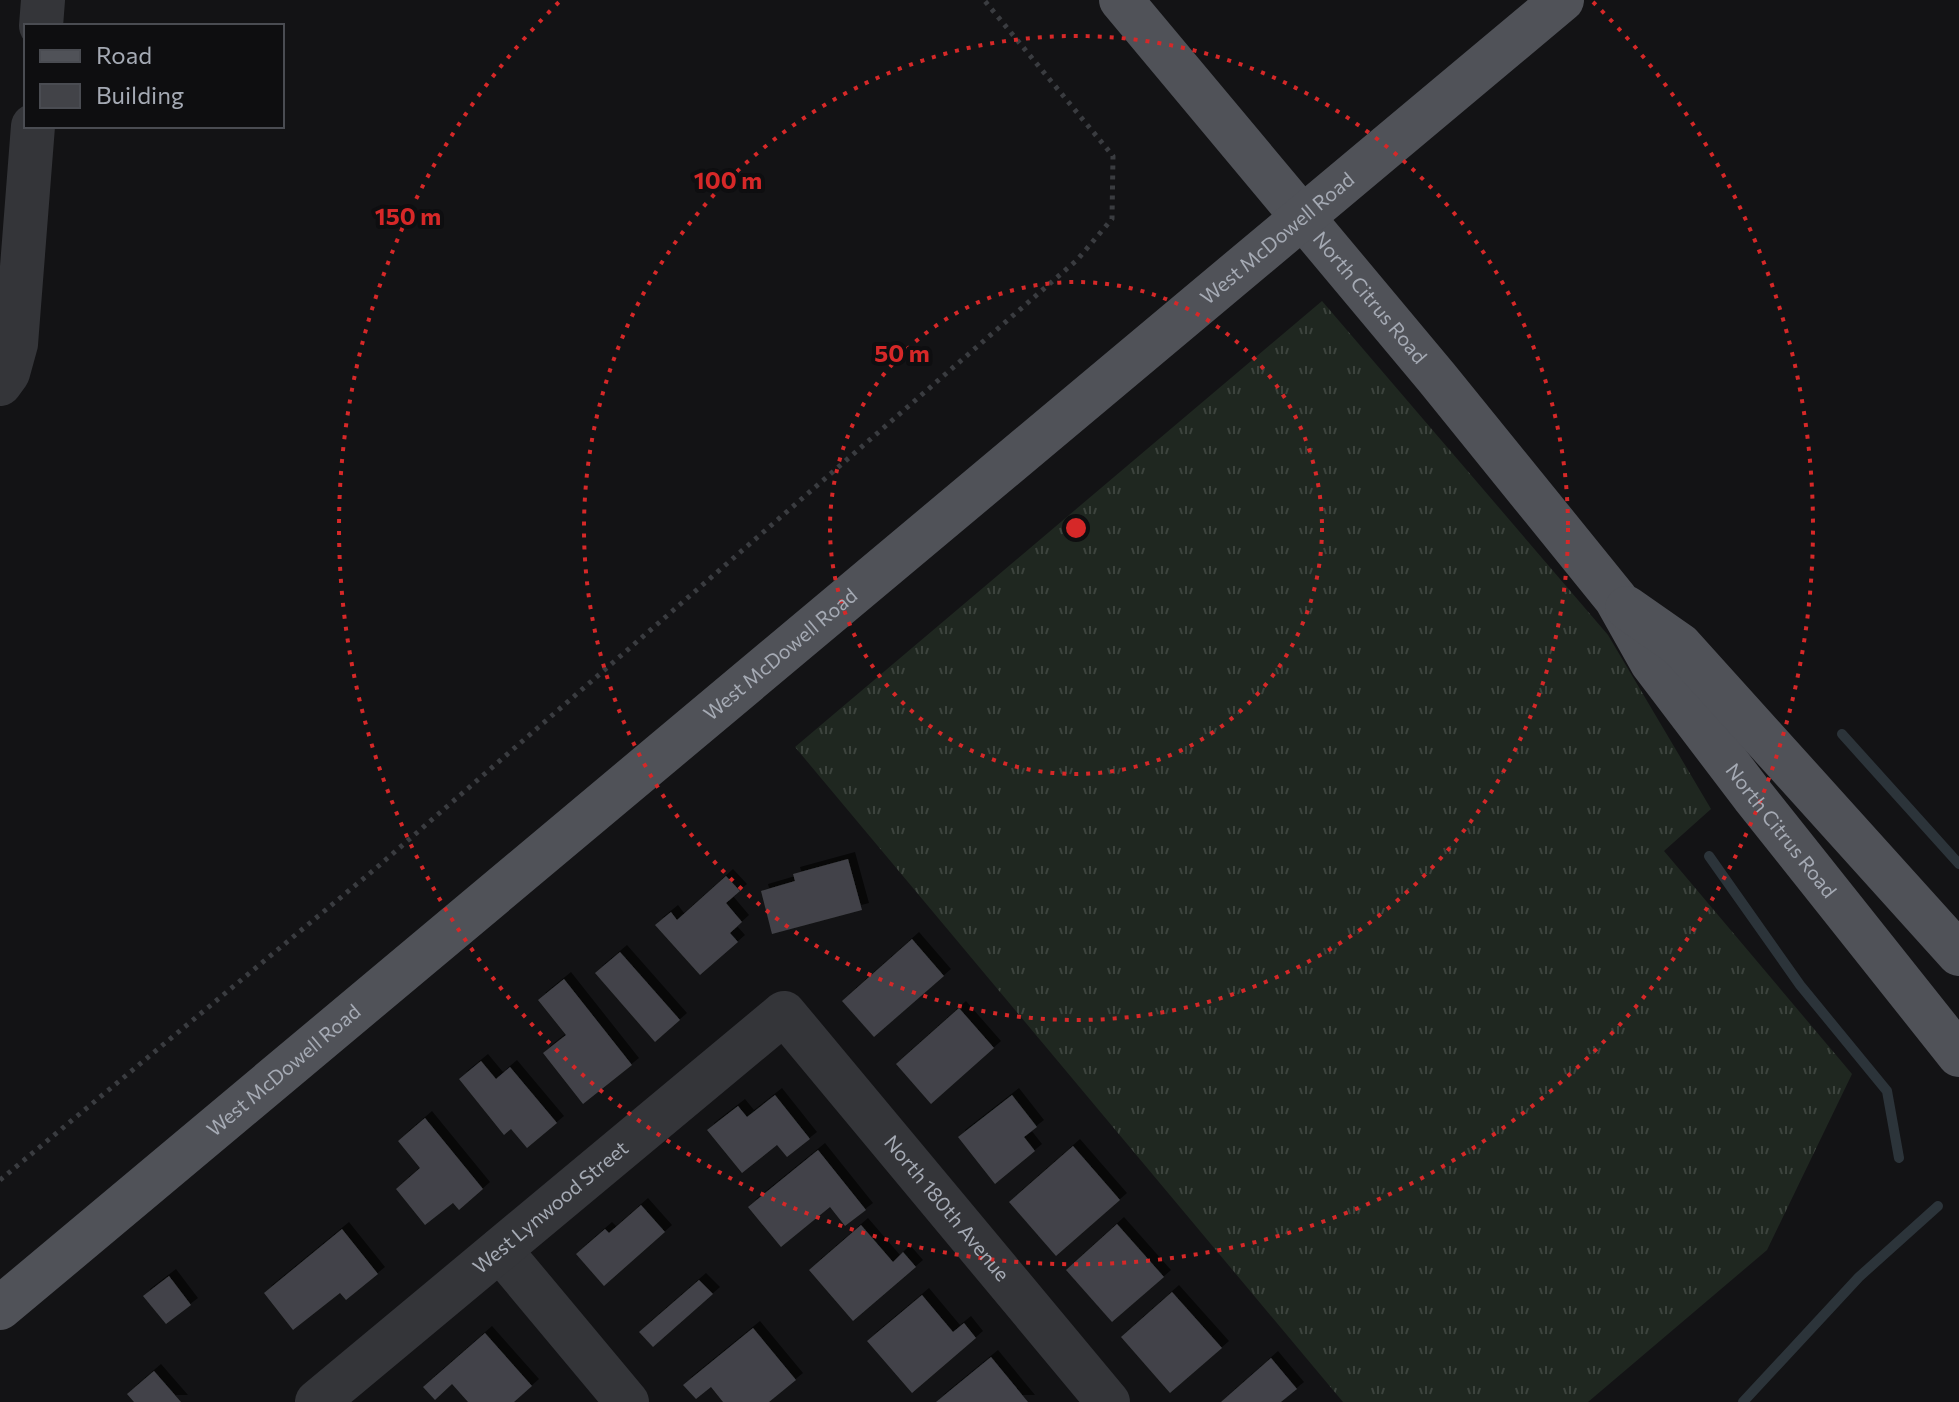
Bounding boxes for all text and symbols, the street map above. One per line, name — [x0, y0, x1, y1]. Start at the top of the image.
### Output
legend — [24, 24, 284, 128]
text: Road — [96, 40, 152, 69]
text: Building — [96, 80, 184, 109]
text: 100 m — [694, 165, 762, 194]
street label: West McDowell Road — [1195, 166, 1358, 309]
text: 150 m — [375, 201, 441, 230]
street label: North Citrus Road — [1309, 226, 1433, 368]
text: 50 m — [874, 338, 930, 367]
centre of rings — [1062, 514, 1090, 542]
street label: West McDowell Road — [698, 583, 862, 725]
street label: North Citrus Road — [1721, 758, 1842, 902]
street label: West McDowell Road — [201, 999, 365, 1141]
street label: North 180th Avenue — [880, 1130, 1015, 1286]
street label: West Lynwood Street — [467, 1135, 632, 1278]

